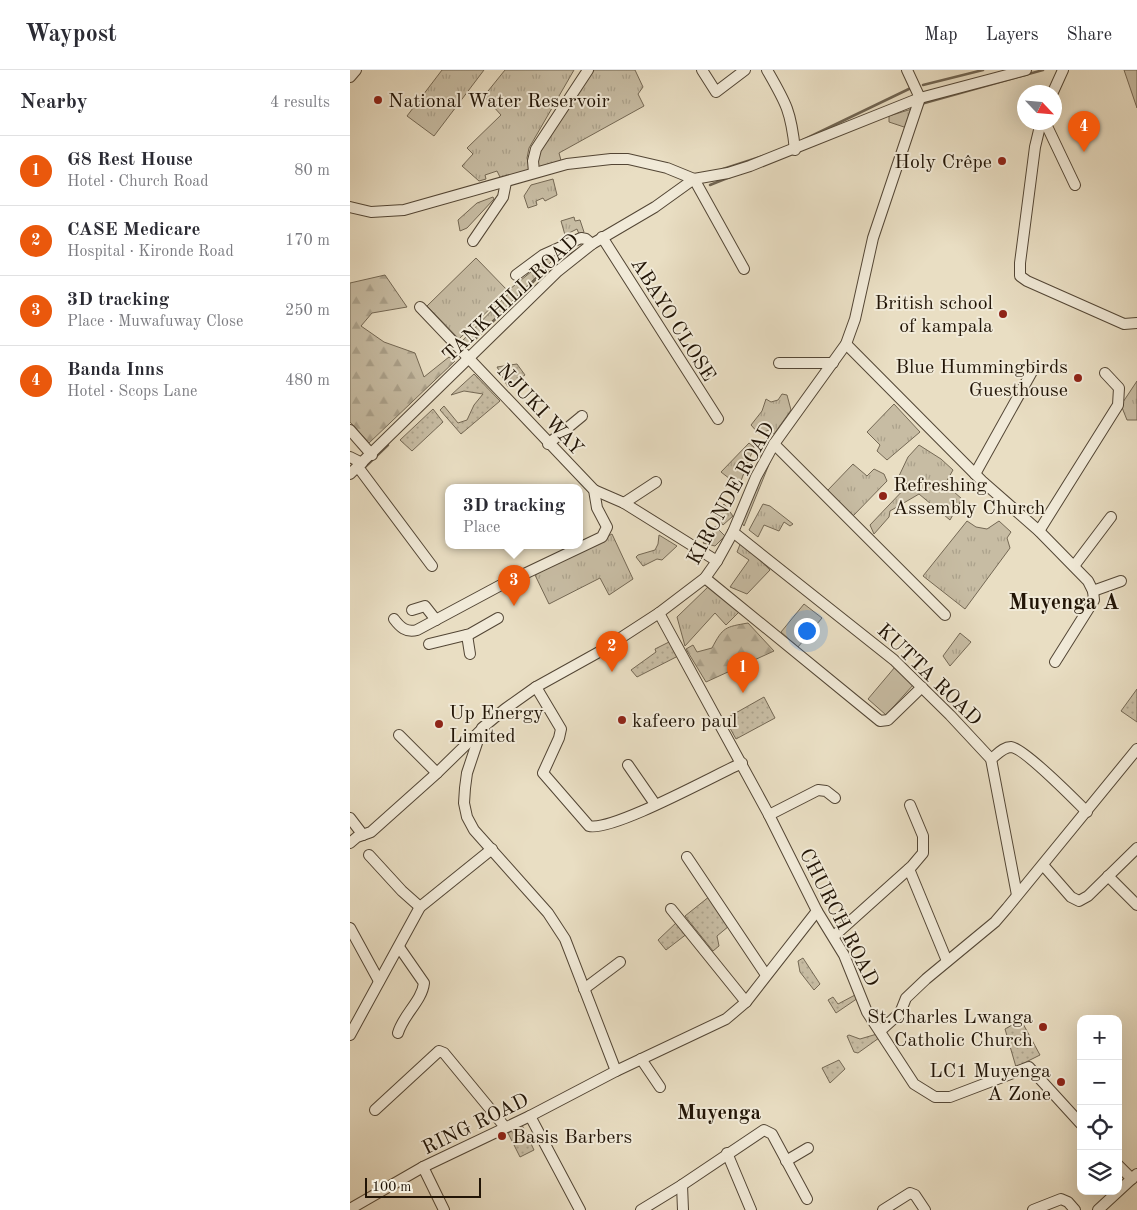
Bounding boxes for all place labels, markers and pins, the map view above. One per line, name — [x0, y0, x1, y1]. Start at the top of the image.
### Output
place label: National Water Reservoir — [388, 92, 610, 112]
marker: National Water Reservoir — [372, 94, 384, 106]
pin: 4 — [1068, 111, 1100, 152]
place label: Holy Crêpe — [894, 153, 992, 173]
marker: Holy Crêpe — [996, 155, 1008, 167]
place label: British school of kampala — [875, 294, 993, 337]
marker: British school of kampala — [997, 308, 1009, 320]
place label: Blue Hummingbirds Guesthouse — [895, 358, 1068, 401]
marker: Blue Hummingbirds Guesthouse — [1072, 372, 1084, 384]
place label: Refreshing Assembly Church — [893, 476, 1045, 519]
marker: Refreshing Assembly Church — [877, 490, 889, 502]
pin: 3 — [498, 565, 530, 606]
pin: 2 — [596, 631, 628, 672]
pin: 1 — [727, 652, 759, 693]
place label: Up Energy Limited — [449, 704, 544, 747]
place label: kafeero paul — [632, 712, 737, 732]
marker: kafeero paul — [616, 714, 628, 726]
marker: Up Energy Limited — [433, 718, 445, 730]
place label: St.Charles Lwanga Catholic Church — [867, 1008, 1033, 1051]
marker: St.Charles Lwanga Catholic Church — [1037, 1021, 1049, 1033]
place label: LC1 Muyenga A Zone — [929, 1062, 1051, 1105]
marker: LC1 Muyenga A Zone — [1055, 1076, 1067, 1088]
place label: Basis Barbers — [512, 1128, 632, 1148]
marker: Basis Barbers — [496, 1130, 508, 1142]

